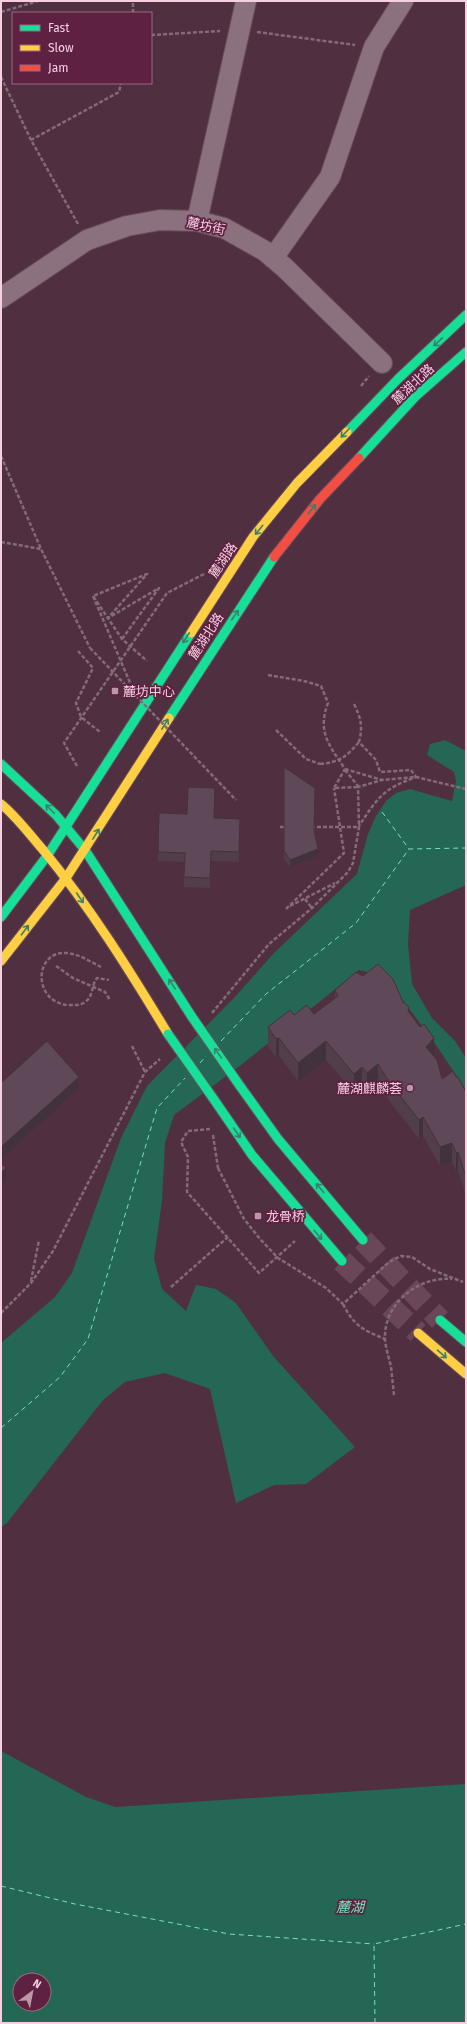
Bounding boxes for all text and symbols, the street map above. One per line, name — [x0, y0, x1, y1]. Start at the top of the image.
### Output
legend — [12, 12, 152, 84]
text: Fast — [48, 21, 70, 35]
text: Slow — [48, 41, 74, 55]
text: Jam — [48, 61, 68, 75]
street label: 麓坊街 — [185, 215, 227, 237]
one-way arrow — [432, 337, 443, 346]
street label: 麓湖北路 — [389, 361, 437, 407]
one-way arrow — [340, 428, 350, 438]
one-way arrow — [307, 504, 316, 515]
one-way arrow — [255, 525, 263, 536]
street label: 麓湖路 — [206, 540, 240, 580]
one-way arrow — [232, 609, 240, 621]
street label: 麓湖北路 — [186, 610, 226, 662]
one-way arrow — [182, 632, 190, 644]
place label: 麓坊中心 — [123, 684, 175, 699]
marker: 麓坊中心 — [110, 686, 120, 696]
one-way arrow — [161, 719, 169, 730]
one-way arrow — [45, 804, 55, 814]
one-way arrow — [92, 828, 100, 840]
one-way arrow — [76, 892, 84, 903]
one-way arrow — [20, 925, 29, 936]
one-way arrow — [168, 979, 176, 990]
one-way arrow — [214, 1048, 222, 1059]
place label: 麓湖麒麟荟 — [337, 1081, 402, 1096]
marker: 麓湖麒麟荟 — [405, 1083, 415, 1093]
one-way arrow — [233, 1128, 241, 1139]
one-way arrow — [315, 1183, 324, 1194]
place label: 龙骨桥 — [266, 1209, 305, 1224]
marker: 龙骨桥 — [253, 1211, 263, 1221]
one-way arrow — [314, 1229, 323, 1240]
one-way arrow — [437, 1349, 447, 1358]
water label: 麓湖 — [336, 1899, 366, 1916]
north arrow — [12, 1972, 52, 2012]
text: N — [30, 1976, 44, 1991]

